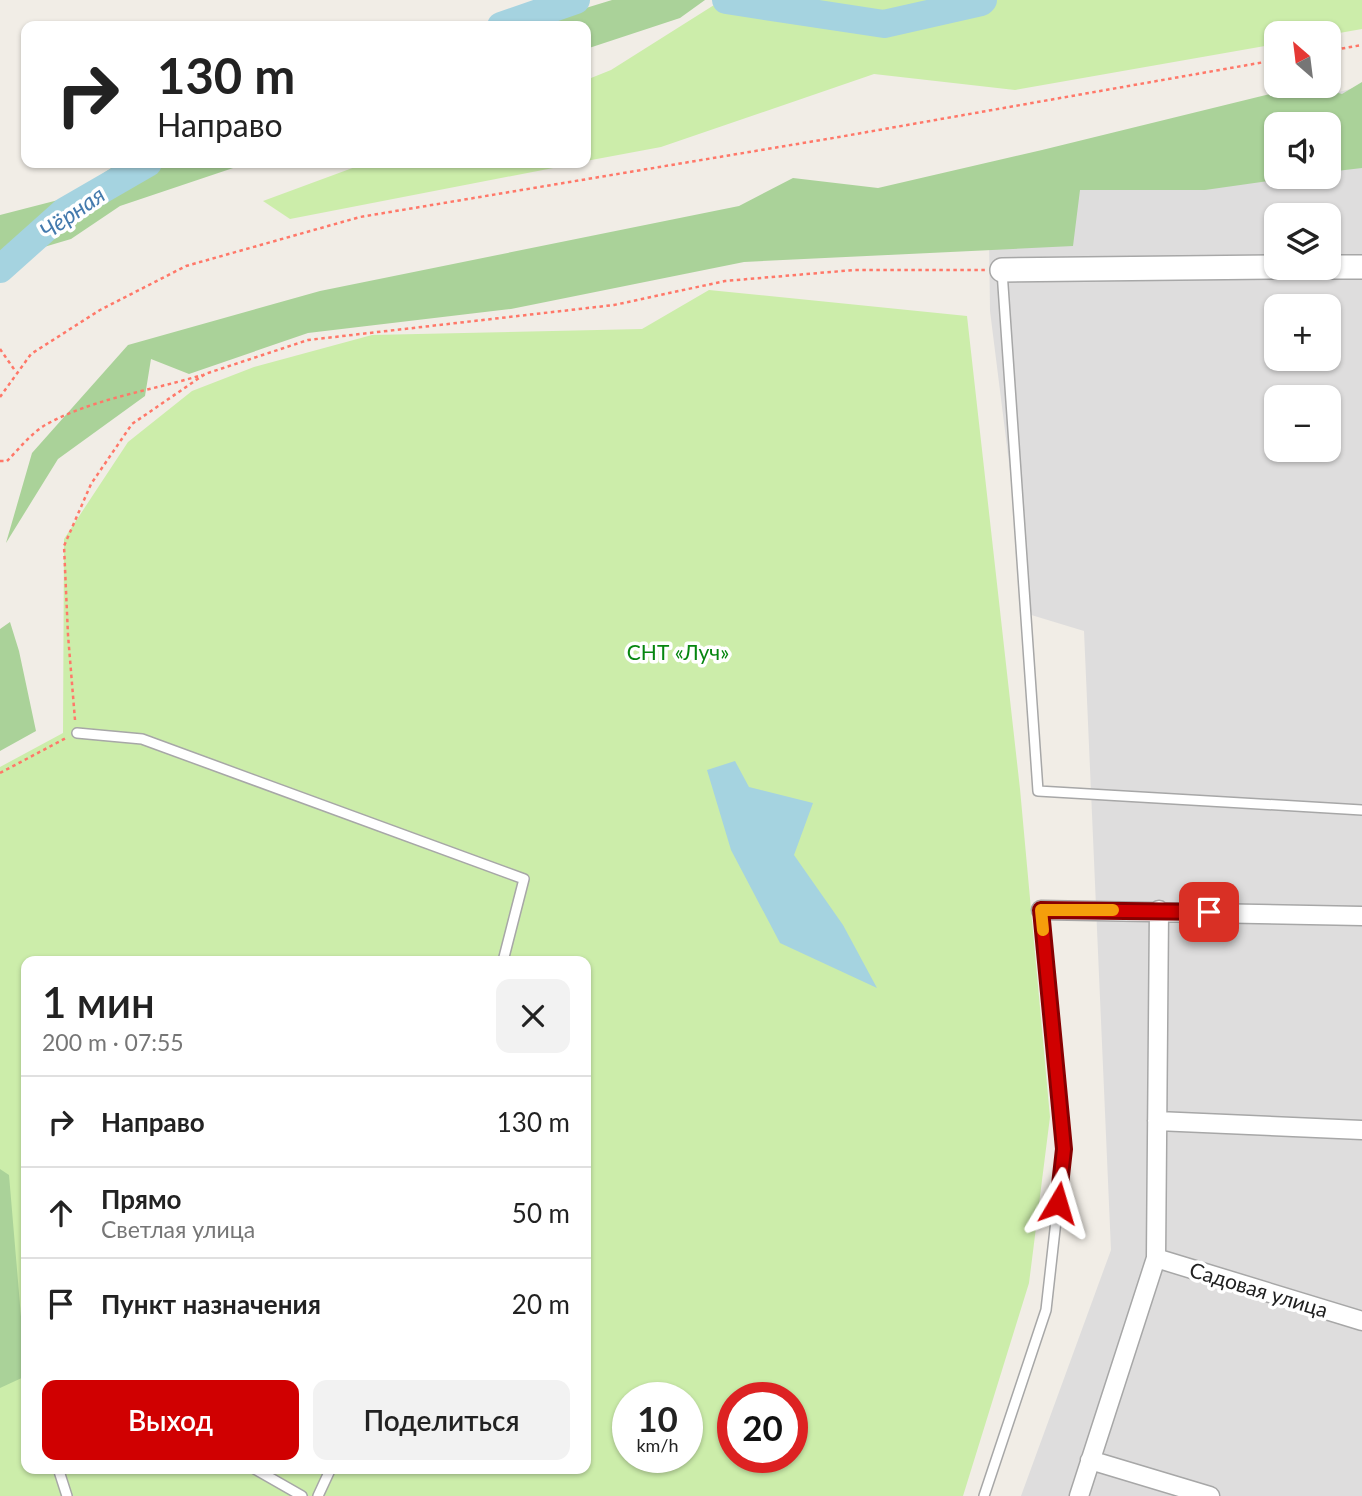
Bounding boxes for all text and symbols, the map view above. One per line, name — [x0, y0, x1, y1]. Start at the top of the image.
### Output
north arrow — [1264, 21, 1340, 98]
map controls — [1264, 21, 1341, 462]
text: 130 m — [157, 46, 295, 104]
icon: right — [42, 49, 133, 140]
text: Направо — [157, 105, 283, 144]
button: sound — [1264, 112, 1341, 189]
water label: Чёрная — [34, 180, 110, 244]
button: layers — [1264, 203, 1341, 280]
button: + — [1264, 294, 1341, 371]
button: − — [1264, 385, 1341, 462]
park label: СНТ «Луч» — [627, 639, 729, 664]
pin — [1179, 882, 1239, 942]
icon: arrive — [1190, 893, 1228, 931]
text: 1 мин — [42, 977, 155, 1027]
button: close — [496, 979, 570, 1053]
text: 200 m · 07:55 — [42, 1028, 184, 1056]
icon: right — [42, 1103, 80, 1141]
text: Направо — [101, 1106, 205, 1138]
text: 130 m — [497, 1106, 570, 1138]
position arrow — [1021, 1166, 1095, 1240]
text: Прямо — [101, 1183, 182, 1215]
icon: ahead — [42, 1194, 80, 1232]
text: 50 m — [512, 1197, 570, 1229]
text: Светлая улица — [101, 1215, 255, 1243]
street label: Садовая улица — [1187, 1256, 1331, 1322]
icon: arrive — [42, 1285, 80, 1323]
text: Пункт назначения — [101, 1288, 321, 1320]
text: 20 m — [512, 1288, 570, 1320]
button: Выход — [42, 1380, 299, 1460]
button: Поделиться — [313, 1380, 570, 1460]
speed limit sign: 20 — [717, 1382, 808, 1473]
text: 10 — [637, 1397, 678, 1439]
text: km/h — [636, 1434, 679, 1456]

